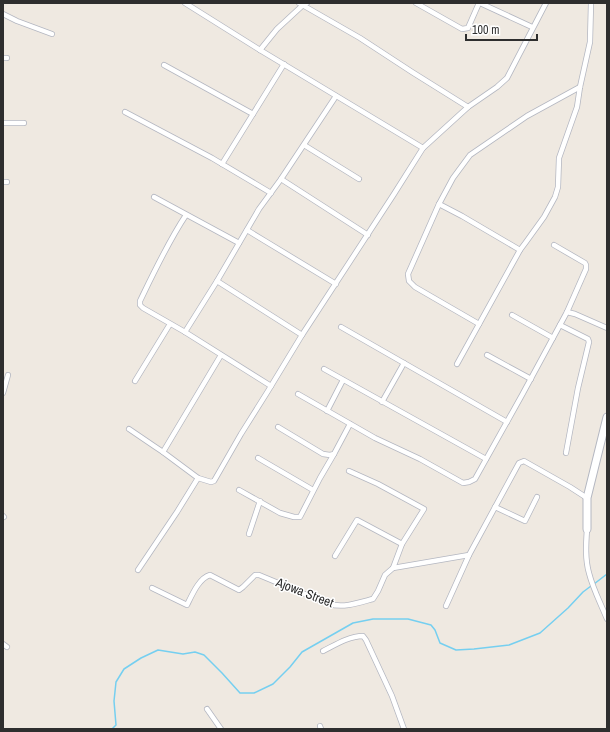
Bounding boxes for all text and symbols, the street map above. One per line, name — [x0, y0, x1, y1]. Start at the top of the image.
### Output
scale bar — [466, 16, 537, 42]
text: 100 m — [472, 22, 499, 38]
street label: Ajowa Street — [273, 573, 336, 611]

